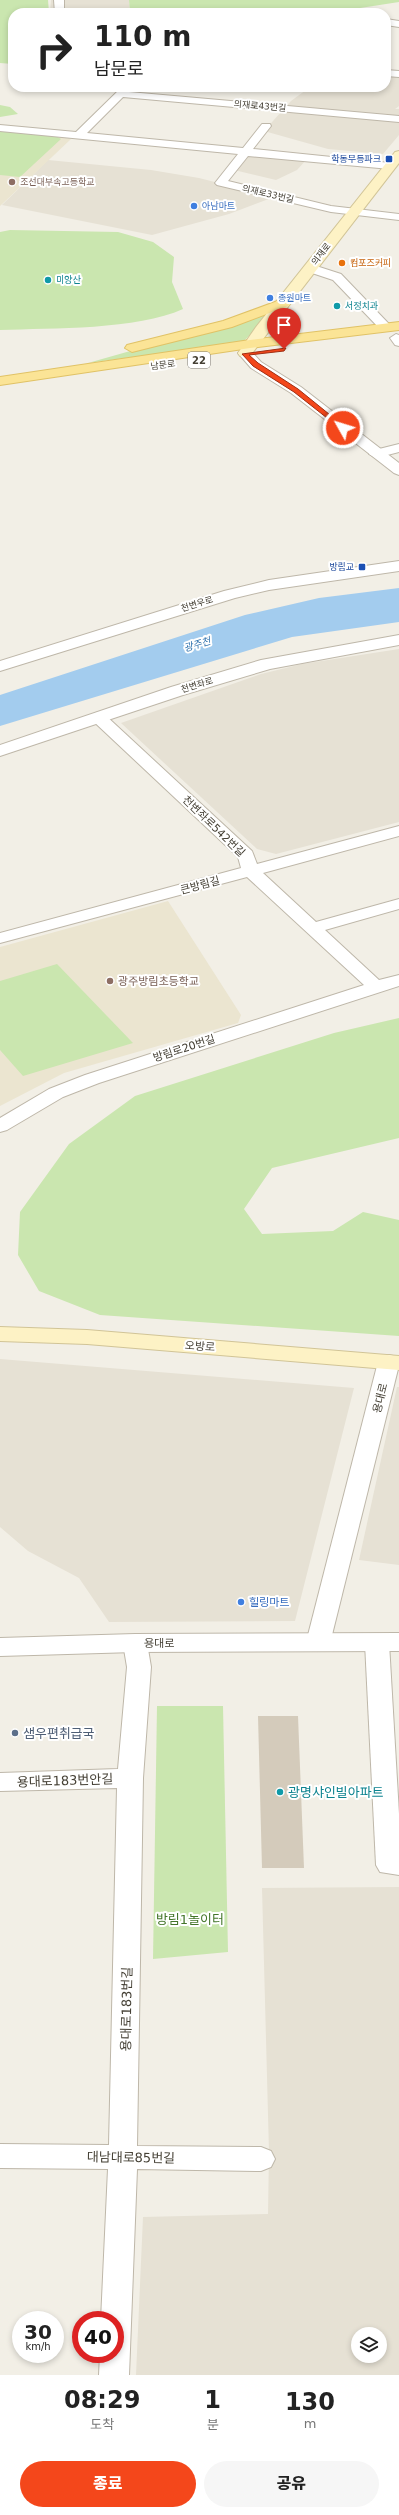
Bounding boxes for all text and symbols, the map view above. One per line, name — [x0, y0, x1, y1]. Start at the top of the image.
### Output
text: 110 m — [94, 20, 191, 53]
icon: right — [28, 24, 80, 76]
text: 남문로 — [94, 58, 144, 79]
street label: 의재로43번길 — [233, 99, 287, 113]
place label: 학동무등파크 — [331, 153, 381, 164]
marker: 학동무등파크 — [384, 154, 394, 164]
place label: 조선대부속고등학교 — [20, 176, 95, 187]
marker: 조선대부속고등학교 — [7, 177, 17, 187]
street label: 의재로33번길 — [241, 183, 295, 205]
marker: 아남마트 — [189, 201, 199, 211]
place label: 아남마트 — [202, 201, 235, 211]
street label: 의재로 — [309, 241, 333, 267]
marker: 컴포즈커피 — [337, 258, 347, 268]
place label: 컴포즈커피 — [350, 258, 391, 268]
marker: 미양산 — [43, 275, 53, 285]
place label: 미양산 — [56, 275, 82, 285]
marker: 종원마트 — [265, 293, 275, 303]
place label: 종원마트 — [278, 293, 311, 303]
marker: 서정치과 — [332, 301, 342, 311]
place label: 서정치과 — [345, 301, 378, 311]
pin — [267, 308, 301, 349]
icon: arrive — [273, 314, 295, 336]
road number: 22 — [188, 352, 210, 368]
street label: 남문로 — [150, 358, 176, 372]
position arrow — [322, 407, 364, 449]
place label: 방림교 — [329, 562, 354, 572]
marker: 방림교 — [357, 562, 367, 572]
street label: 천변우로 — [179, 593, 214, 614]
water label: 광주천 — [182, 635, 214, 654]
street label: 천변좌로 — [179, 674, 214, 695]
street label: 천변좌로542번길 — [180, 793, 248, 859]
street label: 큰방림길 — [179, 874, 221, 897]
place label: 광주방림초등학교 — [118, 975, 199, 988]
marker: 광주방림초등학교 — [105, 976, 115, 986]
street label: 방림로20번길 — [151, 1032, 217, 1065]
street label: 오방로 — [184, 1339, 216, 1354]
street label: 용대로 — [371, 1382, 390, 1414]
place label: 힐링마트 — [249, 1596, 289, 1609]
marker: 힐링마트 — [236, 1597, 246, 1607]
street label: 용대로 — [144, 1637, 174, 1650]
place label: 샘우편취급국 — [23, 1726, 95, 1741]
marker: 샘우편취급국 — [10, 1728, 20, 1738]
street label: 용대로183번안길 — [16, 1771, 114, 1790]
place label: 광명샤인빌아파트 — [288, 1785, 384, 1800]
marker: 광명샤인빌아파트 — [275, 1787, 285, 1797]
park label: 방림1놀이터 — [156, 1912, 224, 1927]
street label: 용대로183번길 — [118, 1967, 135, 2051]
street label: 대남대로85번길 — [87, 2149, 175, 2166]
speed limit sign: 40 — [72, 2311, 124, 2363]
text: 30 — [24, 2320, 52, 2344]
map controls — [351, 2327, 387, 2363]
button: layers — [351, 2327, 387, 2363]
text: km/h — [25, 2341, 51, 2352]
text: 08:29 — [64, 2386, 140, 2414]
text: 1 — [204, 2386, 221, 2414]
text: 130 — [285, 2388, 335, 2416]
text: m — [304, 2416, 316, 2431]
text: 도착 — [90, 2417, 114, 2432]
text: 분 — [207, 2417, 219, 2432]
button: 종료 — [20, 2461, 196, 2507]
button: 공유 — [204, 2461, 379, 2507]

